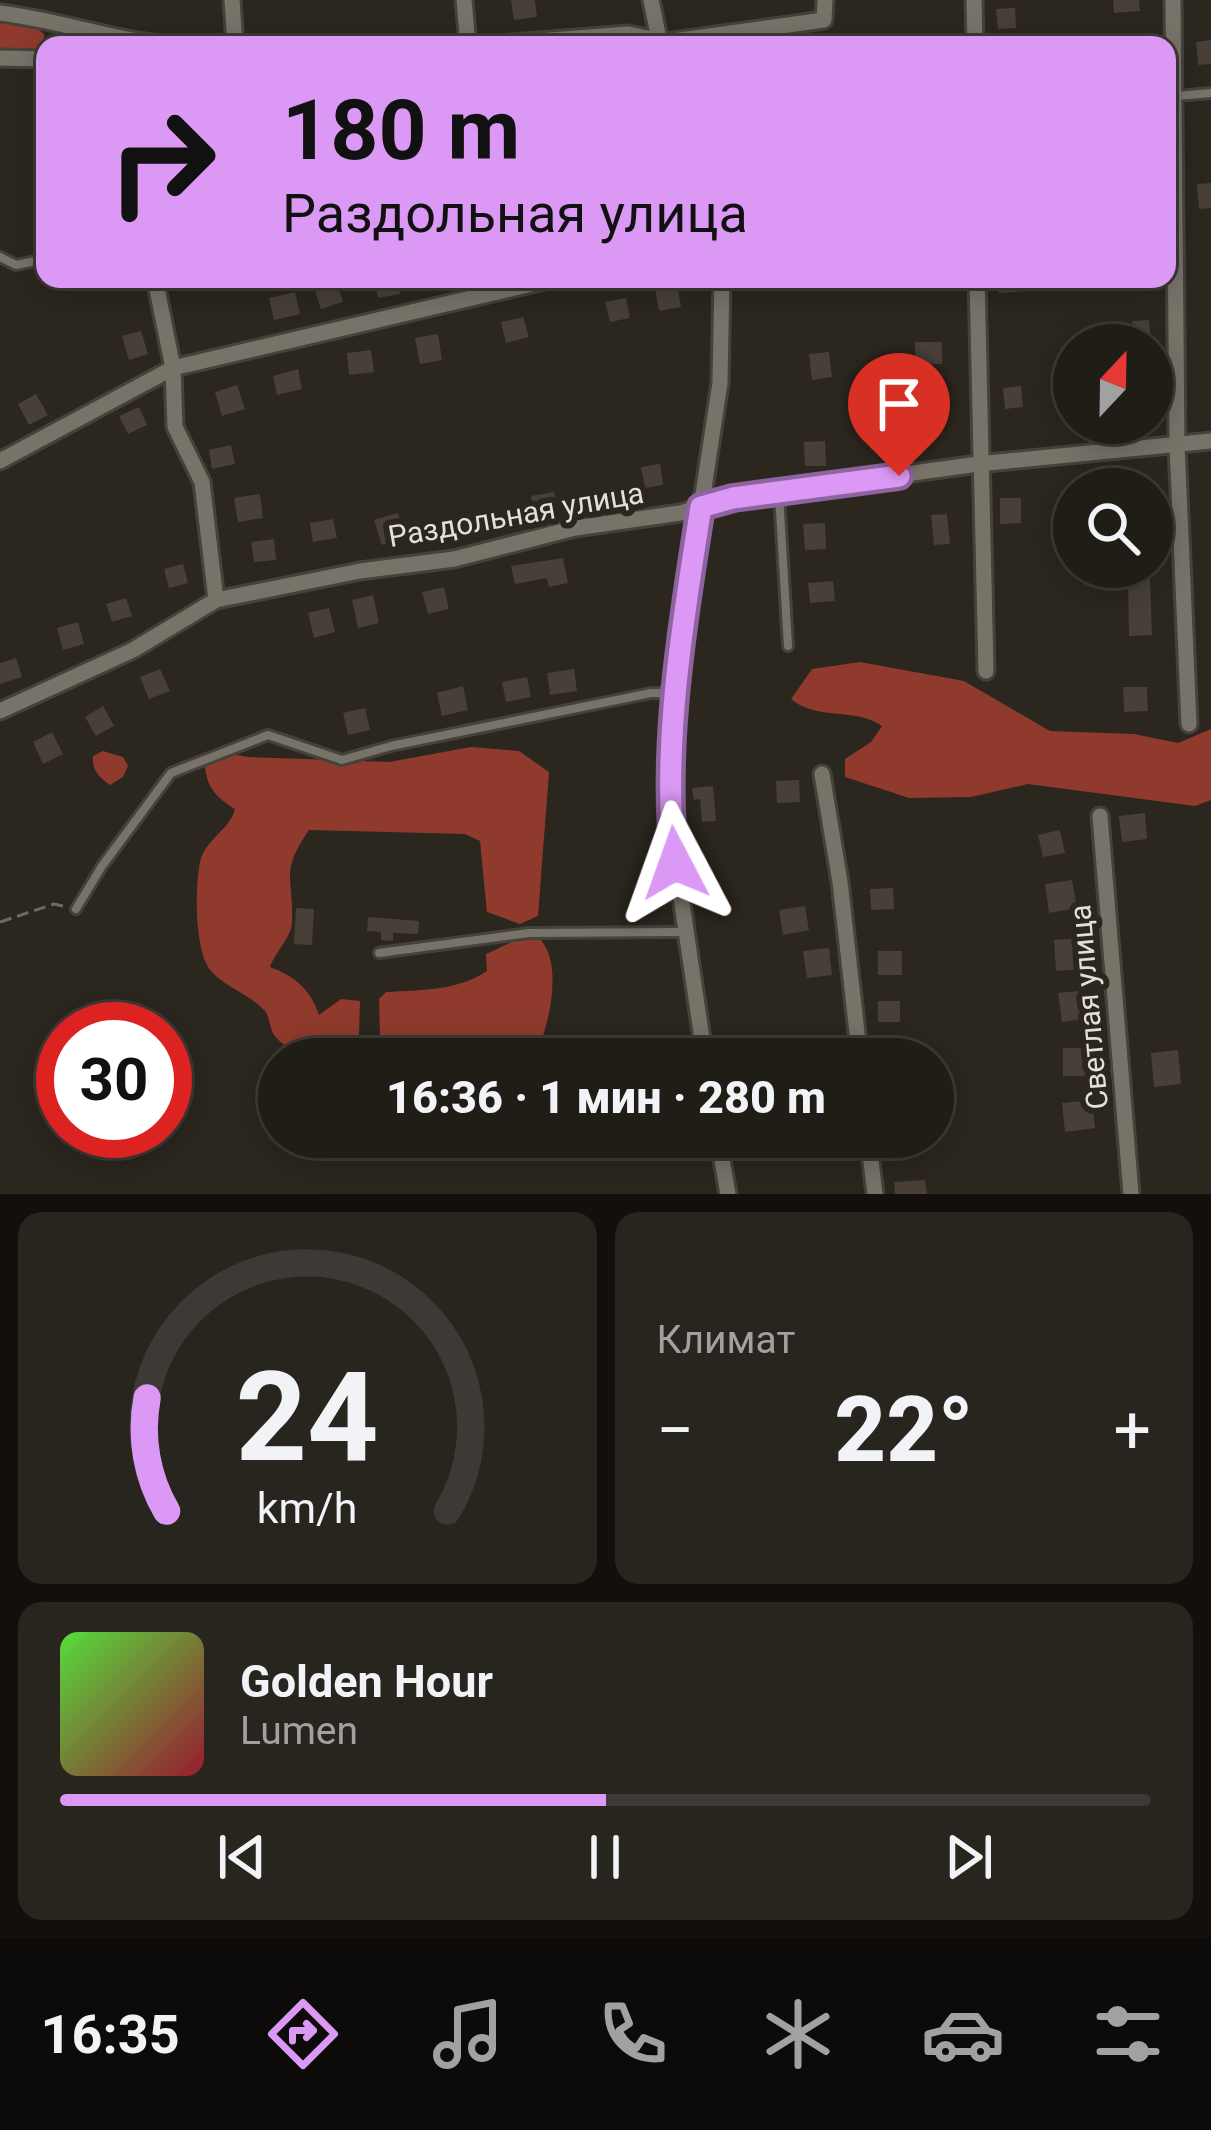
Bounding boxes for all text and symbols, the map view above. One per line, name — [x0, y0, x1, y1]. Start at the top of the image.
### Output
text: 180 m — [282, 81, 520, 180]
icon: right — [84, 84, 240, 240]
text: Раздольная улица — [282, 182, 748, 245]
north arrow — [1053, 324, 1173, 444]
map controls — [1053, 324, 1173, 588]
pin — [848, 353, 950, 476]
icon: arrive — [866, 371, 932, 437]
button: search — [1053, 468, 1173, 588]
street label: Раздольная улица — [385, 475, 646, 554]
position arrow — [612, 800, 738, 926]
street label: Светлая улица — [1062, 903, 1115, 1111]
speed limit sign: 30 — [36, 1002, 192, 1158]
text: 16:36 · 1 мин · 280 m — [386, 1071, 826, 1124]
text: Климат — [657, 1317, 795, 1363]
text: 24 — [236, 1344, 379, 1490]
text: 22° — [834, 1378, 974, 1483]
text: − — [657, 1392, 694, 1469]
text: + — [1114, 1392, 1151, 1469]
text: km/h — [257, 1483, 358, 1533]
text: Golden Hour — [240, 1655, 493, 1708]
text: Lumen — [240, 1708, 358, 1754]
icon: previous — [209, 1824, 275, 1890]
icon: pause — [572, 1824, 638, 1890]
icon: next — [936, 1824, 1002, 1890]
icon: directions — [261, 1992, 345, 2076]
icon: music — [426, 1992, 510, 2076]
icon: phone — [591, 1992, 675, 2076]
icon: climate — [756, 1992, 840, 2076]
icon: car — [921, 1992, 1005, 2076]
icon: filters — [1086, 1992, 1170, 2076]
text: 16:35 — [41, 2003, 180, 2066]

